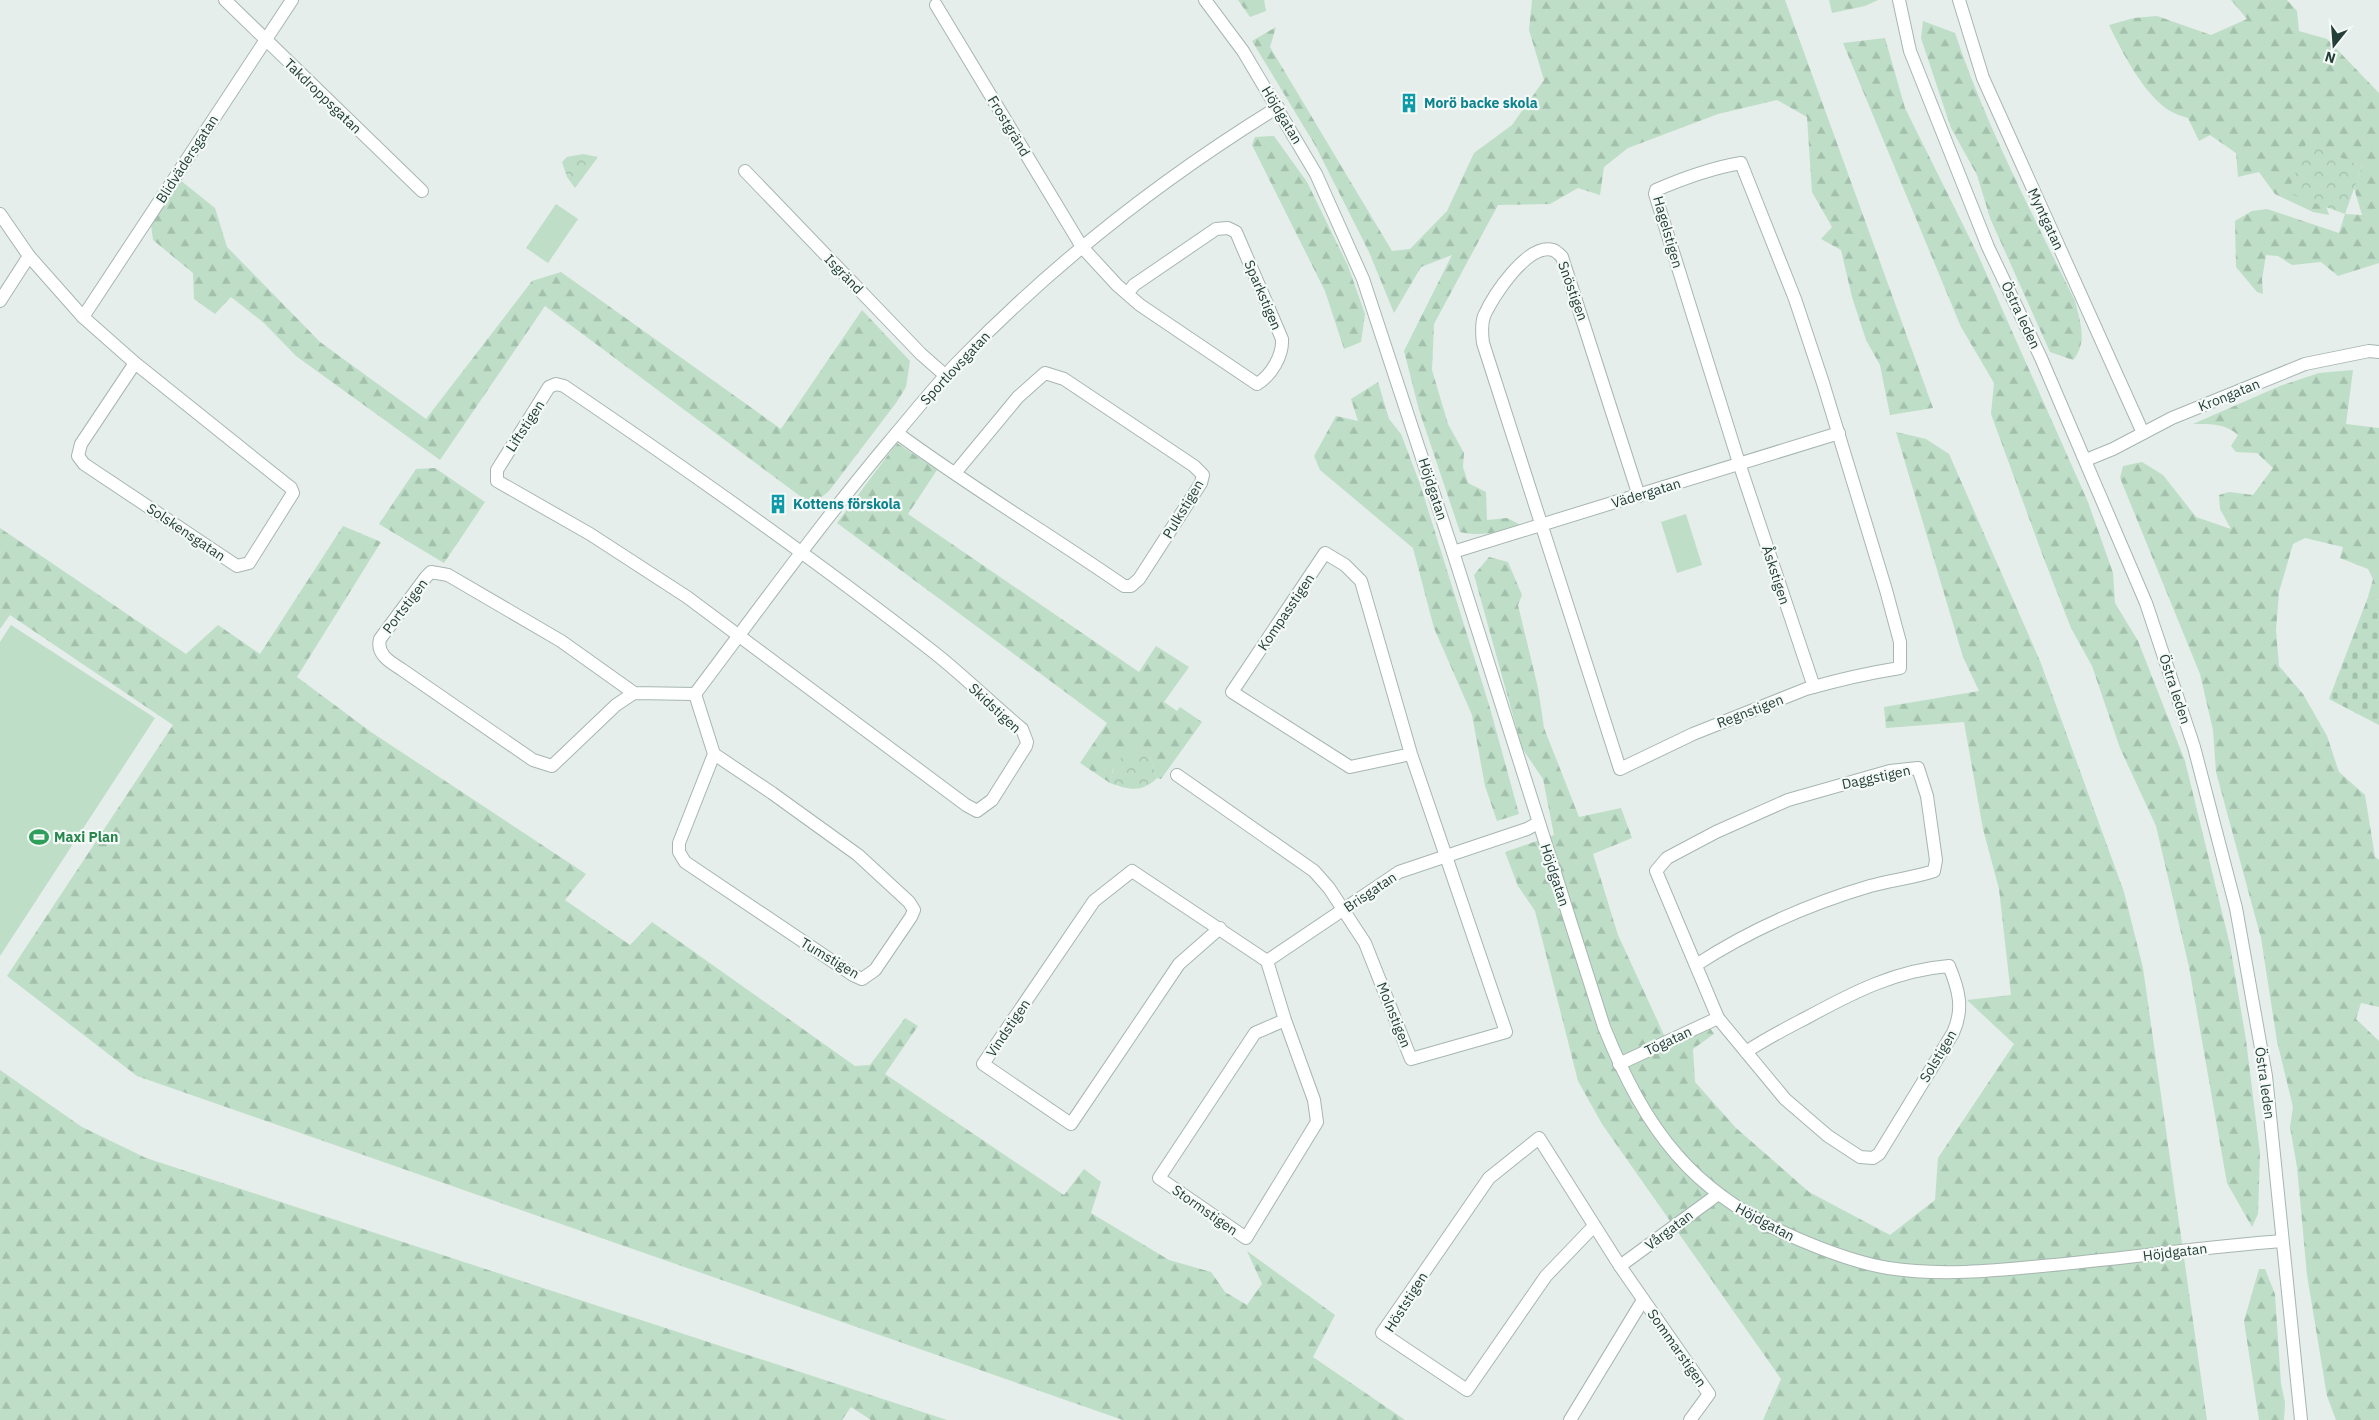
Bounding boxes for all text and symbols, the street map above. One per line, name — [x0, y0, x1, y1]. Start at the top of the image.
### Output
north arrow — [2309, 20, 2359, 70]
text: N — [2323, 47, 2338, 68]
street label: Takdroppsgatan — [280, 55, 366, 137]
street label: Höjdgatan — [1258, 83, 1306, 147]
street label: Frostgränd — [984, 92, 1034, 160]
building icon: Morö backe skola — [1398, 92, 1420, 114]
place label: Morö backe skola — [1424, 94, 1538, 112]
street label: Blidvädersgatan — [152, 111, 222, 207]
street label: Myntgatan — [2024, 185, 2068, 253]
street label: Hagelstigen — [1649, 194, 1687, 270]
street label: Isgränd — [821, 250, 867, 298]
street label: Sparkstigen — [1240, 257, 1286, 333]
street label: Snöstigen — [1554, 259, 1592, 323]
street label: Östra leden — [1997, 278, 2045, 352]
street label: Sportlovsgatan — [916, 327, 994, 409]
street label: Krongatan — [2196, 375, 2262, 415]
street label: Liftstigen — [502, 397, 548, 455]
street label: Höjdgatan — [1414, 456, 1452, 522]
street label: Vädergatan — [1609, 474, 1683, 512]
street label: Pulkstigen — [1158, 476, 1208, 542]
building icon: Kottens förskola — [767, 493, 789, 515]
place label: Kottens förskola — [793, 495, 901, 513]
street label: Solskensgatan — [143, 499, 229, 565]
street label: Åskstigen — [1758, 543, 1795, 607]
street label: Kompasstigen — [1254, 570, 1318, 654]
street label: Portstigen — [378, 575, 432, 637]
street label: Östra leden — [2155, 652, 2195, 726]
street label: Skidstigen — [965, 679, 1025, 737]
street label: Regnstigen — [1714, 690, 1786, 732]
street label: Daggstigen — [1840, 761, 1912, 793]
sports icon: Maxi Plan — [28, 826, 50, 848]
place label: Maxi Plan — [54, 828, 118, 846]
street label: Höjdgatan — [1536, 842, 1574, 908]
street label: Brisgatan — [1340, 868, 1400, 916]
street label: Tumstigen — [797, 933, 863, 983]
street label: Molnstigen — [1373, 980, 1415, 1050]
street label: Vindstigen — [982, 996, 1034, 1060]
street label: Tögatan — [1641, 1022, 1695, 1060]
street label: Solstigen — [1915, 1027, 1961, 1085]
street label: Östra leden — [2251, 1046, 2279, 1120]
street label: Stormstigen — [1169, 1181, 1241, 1239]
street label: Höjdgatan — [1732, 1199, 1798, 1245]
street label: Vårgatan — [1641, 1206, 1697, 1254]
street label: Höjdgatan — [2142, 1239, 2208, 1265]
street label: Höststigen — [1380, 1269, 1432, 1335]
street label: Sommarstigen — [1643, 1306, 1711, 1390]

